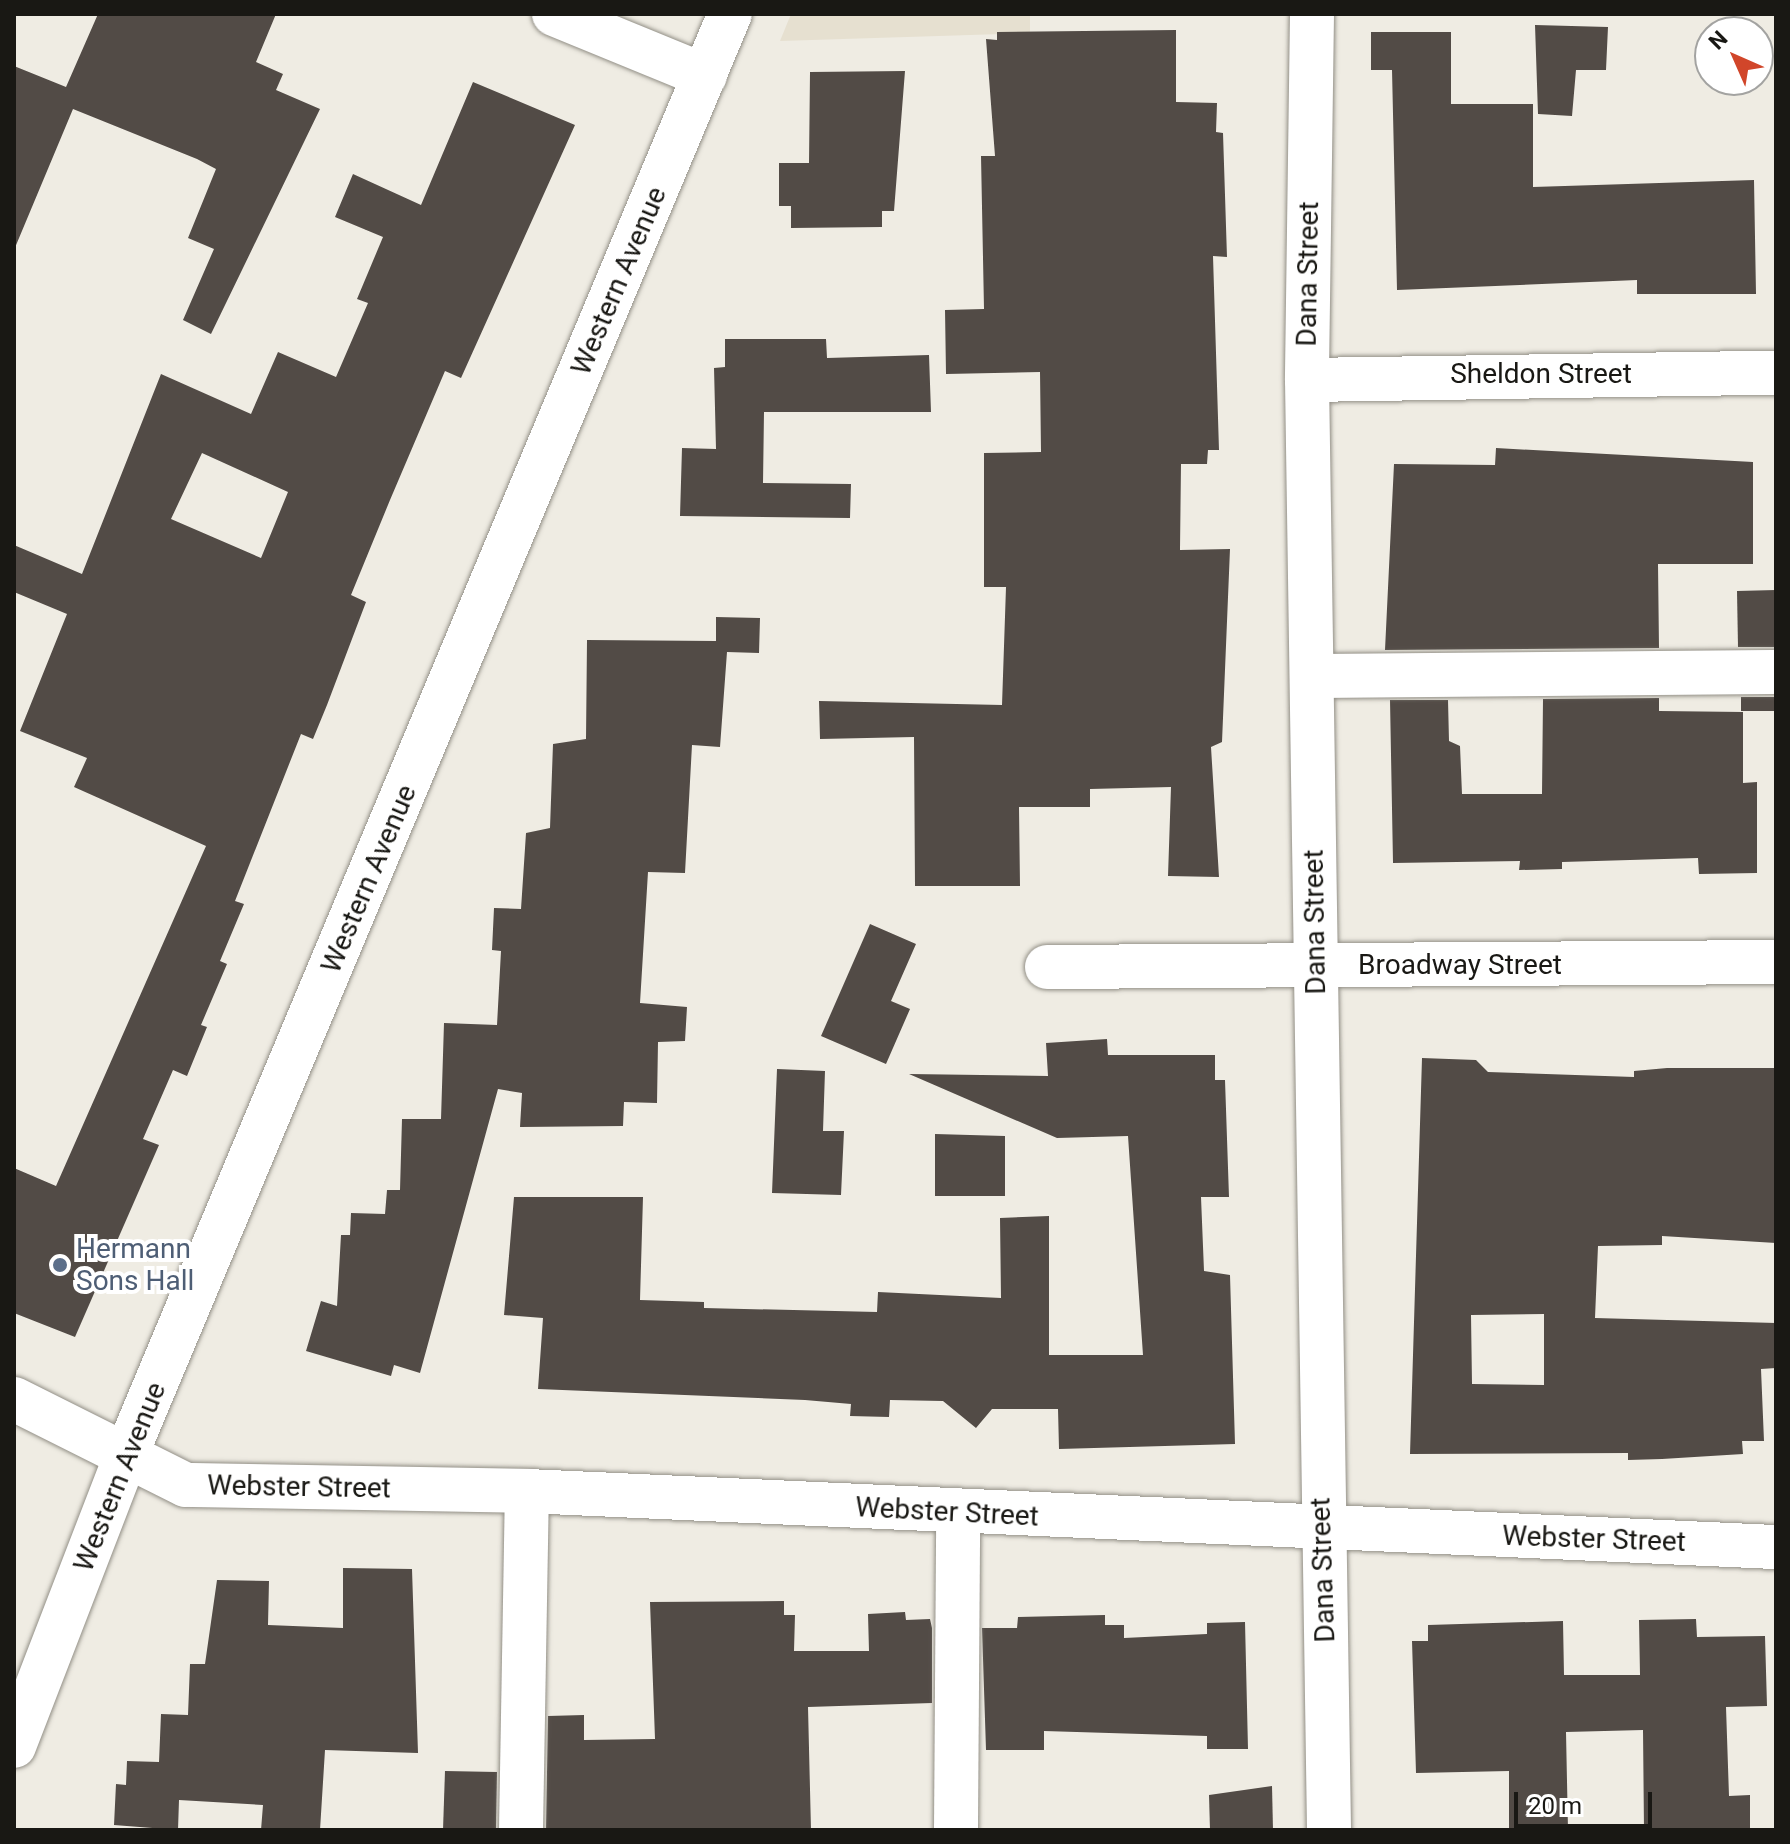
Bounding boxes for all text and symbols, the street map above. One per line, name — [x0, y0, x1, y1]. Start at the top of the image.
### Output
north arrow — [1694, 16, 1774, 96]
text: N — [1704, 26, 1732, 54]
street label: Western Avenue — [564, 182, 674, 380]
street label: Dana Street — [1290, 201, 1326, 347]
street label: Sheldon Street — [1450, 357, 1632, 391]
street label: Western Avenue — [314, 780, 424, 978]
street label: Dana Street — [1297, 849, 1333, 995]
street label: Broadway Street — [1358, 948, 1562, 982]
place label: Hermann Sons Hall — [76, 1232, 194, 1298]
marker: Hermann Sons Hall — [51, 1256, 69, 1274]
street label: Western Avenue — [67, 1377, 173, 1577]
street label: Webster Street — [207, 1469, 391, 1505]
street label: Webster Street — [854, 1490, 1040, 1534]
street label: Dana Street — [1304, 1497, 1342, 1643]
street label: Webster Street — [1502, 1519, 1686, 1559]
scale bar — [1518, 1776, 1656, 1826]
text: 20 m — [1528, 1792, 1582, 1820]

